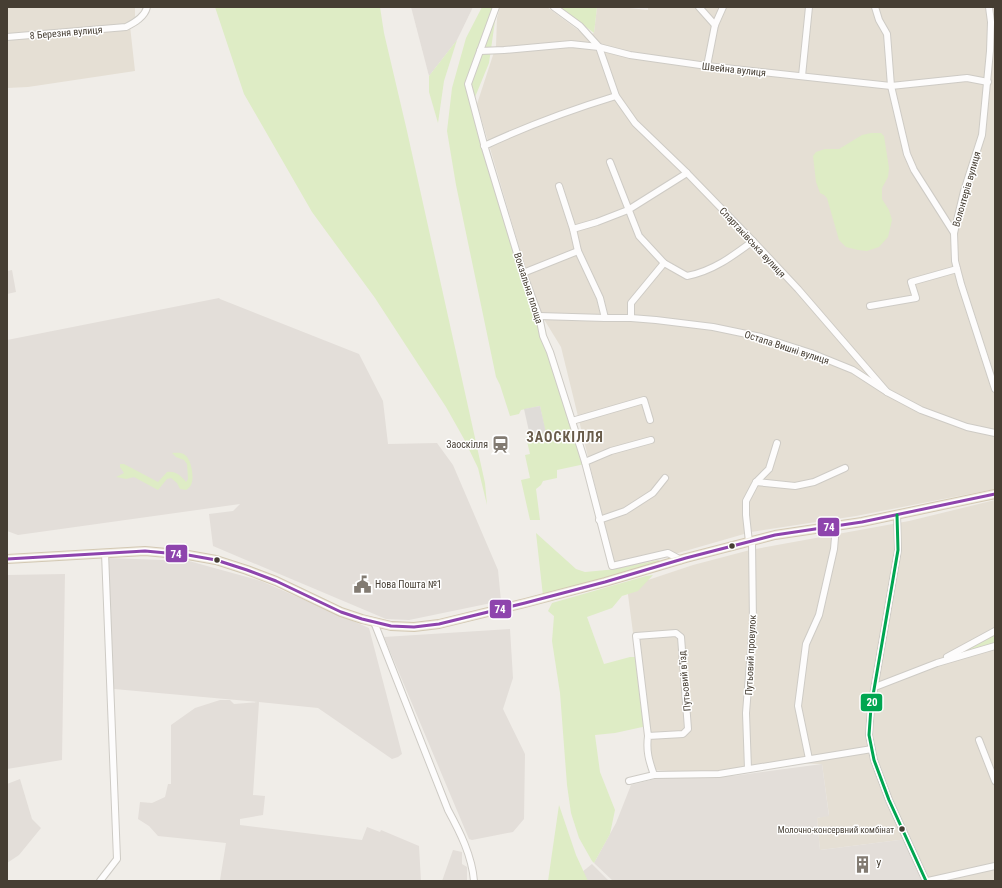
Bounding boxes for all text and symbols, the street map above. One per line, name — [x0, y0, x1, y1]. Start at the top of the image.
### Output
street label: 8 Березня вулиця — [29, 24, 103, 41]
street label: Швейна вулиця — [701, 61, 767, 78]
street label: Волонтерів вулиця — [950, 150, 983, 228]
street label: Спартаківська вулиця — [717, 205, 788, 280]
street label: Вокзальна площа — [512, 251, 545, 325]
street label: Остапа Вишні вулиця — [743, 329, 831, 366]
district label: ЗАОСКIЛЛЯ — [526, 429, 604, 445]
station icon: Заоскiлля — [491, 434, 511, 454]
place label: Заоскiлля — [446, 439, 488, 450]
line badge: 74 — [817, 517, 840, 537]
text: 74 — [823, 521, 835, 534]
unlabelled marker — [727, 541, 737, 551]
line badge: 74 — [165, 544, 188, 563]
text: 74 — [170, 548, 182, 561]
unlabelled marker — [212, 555, 222, 565]
public building icon: Нова Пошта №1 — [352, 574, 372, 594]
place label: Нова Пошта №1 — [375, 579, 442, 590]
line badge: 74 — [489, 599, 512, 619]
text: 74 — [494, 603, 506, 616]
street label: Путьовий провулок — [743, 614, 758, 696]
street label: Путьовий в'їзд — [676, 650, 693, 712]
line badge: 20 — [860, 693, 883, 712]
text: 20 — [866, 696, 878, 709]
marker: Молочно-консервний комбінат — [897, 824, 907, 834]
place label: Молочно-консервний комбінат — [778, 825, 894, 835]
building icon: У — [853, 854, 873, 874]
place label: У — [876, 859, 882, 870]

